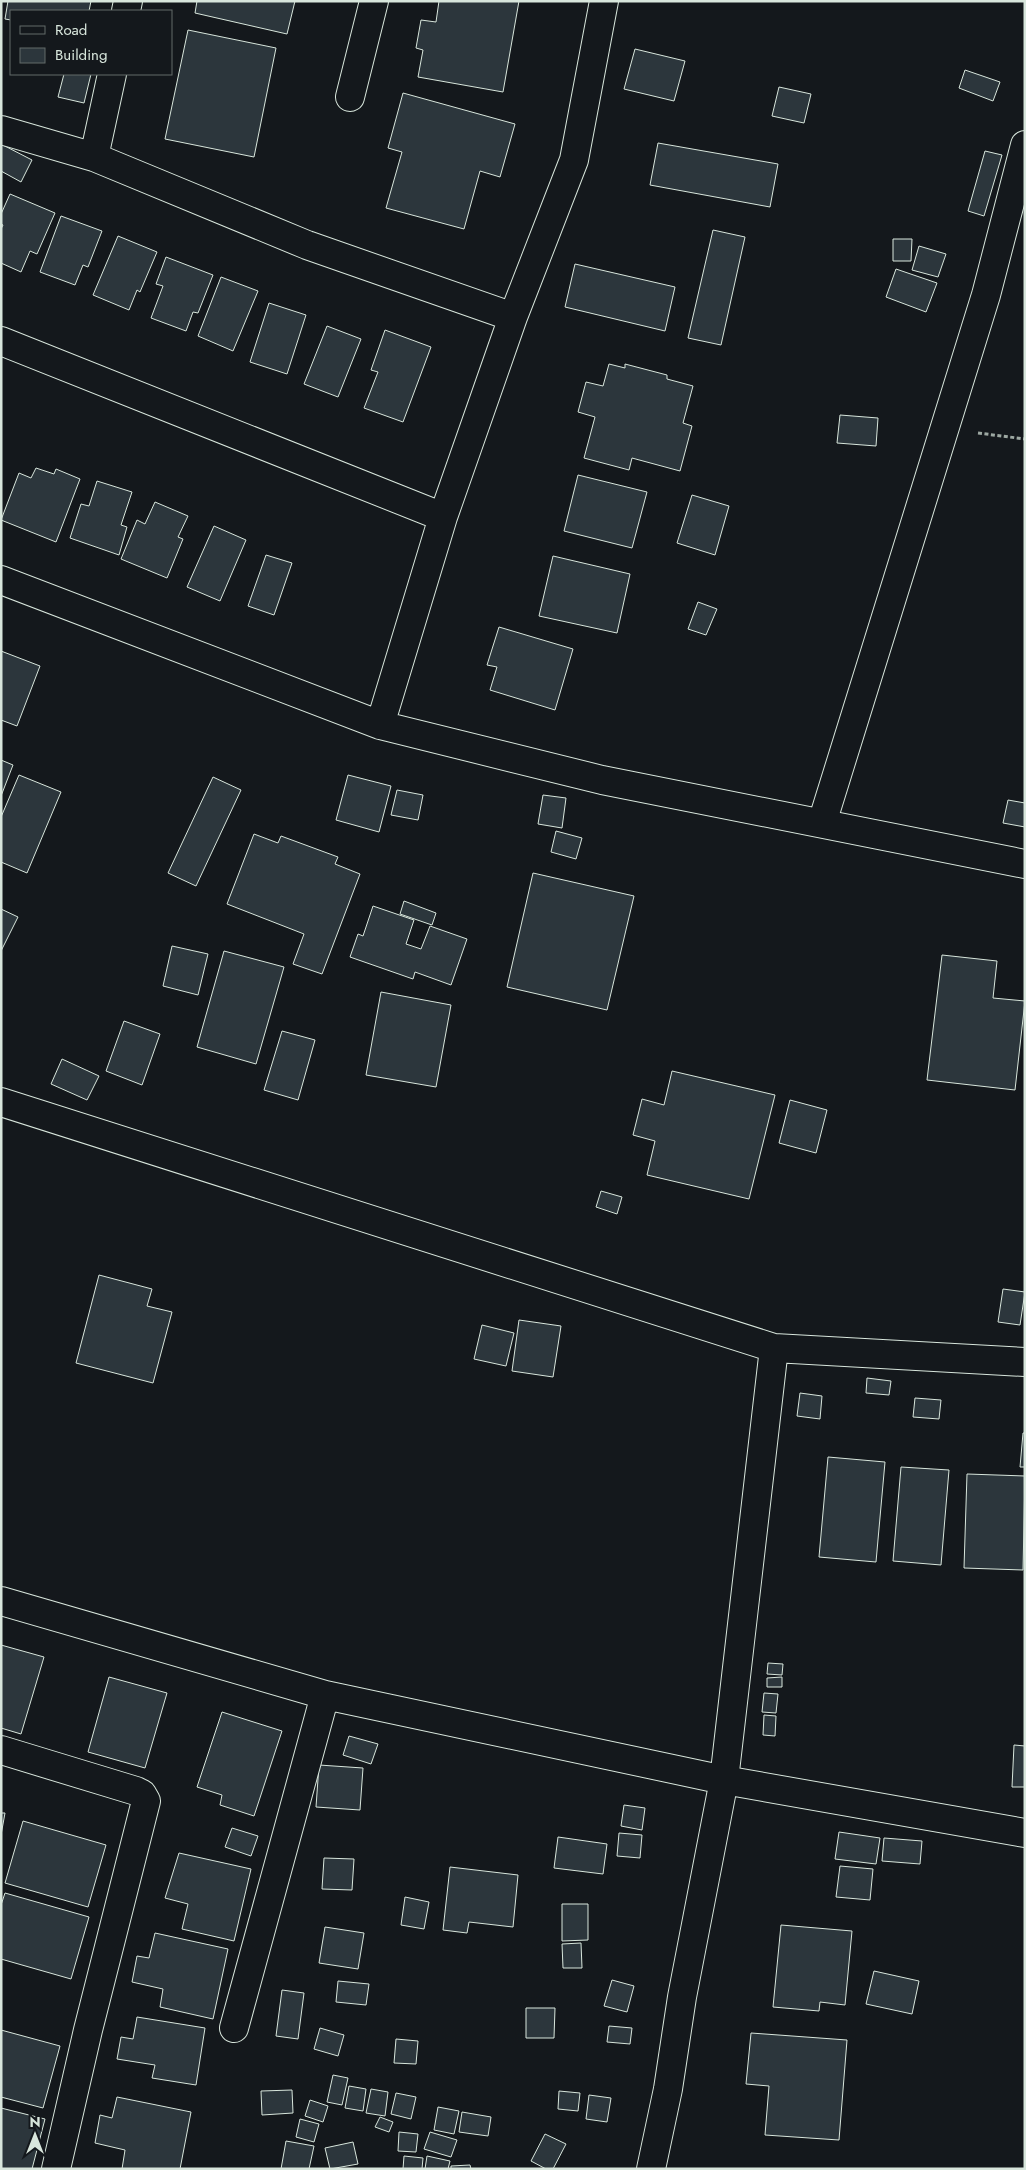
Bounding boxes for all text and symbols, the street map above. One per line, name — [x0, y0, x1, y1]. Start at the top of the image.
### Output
legend — [10, 10, 172, 75]
text: Road — [55, 19, 87, 41]
text: Building — [55, 44, 107, 66]
north arrow — [10, 2110, 60, 2160]
text: N — [29, 2112, 41, 2132]

